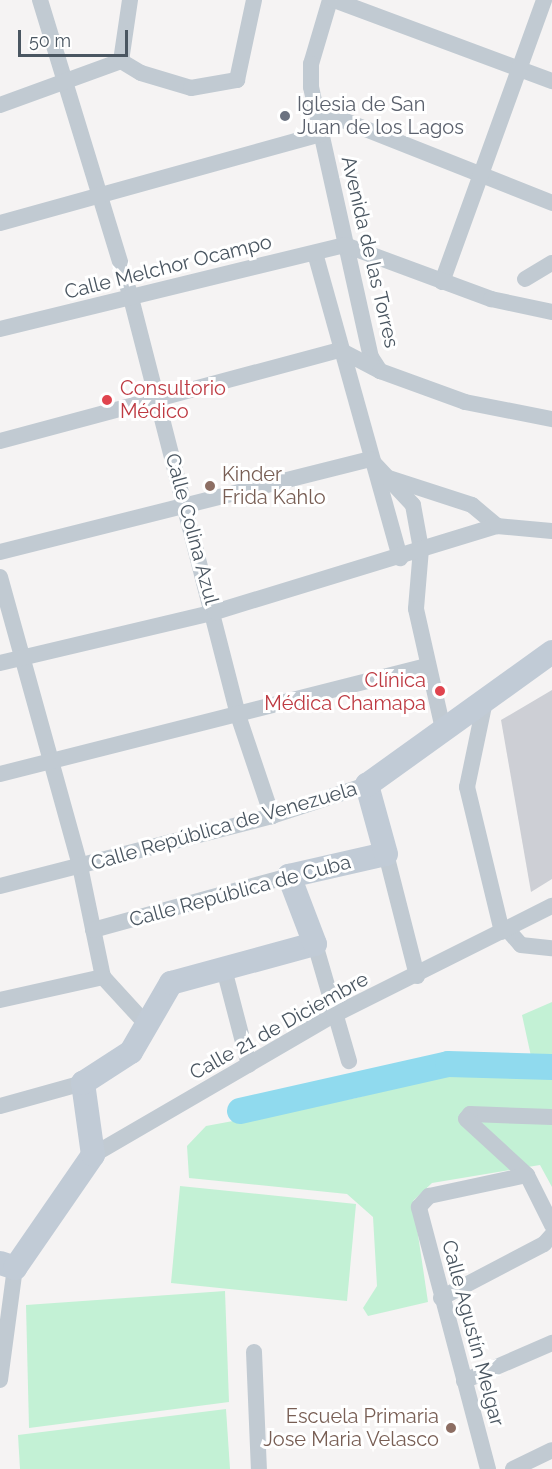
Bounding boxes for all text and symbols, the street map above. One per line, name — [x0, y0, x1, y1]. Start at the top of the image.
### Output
scale bar — [21, 18, 130, 56]
text: 50 m — [29, 30, 71, 51]
place label: Iglesia de San Juan de los Lagos — [297, 92, 464, 139]
marker: Iglesia de San Juan de los Lagos — [278, 109, 292, 123]
street label: Avenida de las Torres — [336, 153, 404, 351]
street label: Calle Melchor Ocampo — [62, 230, 274, 304]
place label: Consultorio Médico — [120, 376, 226, 423]
marker: Consultorio Médico — [98, 391, 116, 409]
street label: Calle Colina Azul — [160, 451, 224, 607]
place label: Kinder Frida Kahlo — [222, 462, 326, 509]
marker: Kinder Frida Kahlo — [203, 479, 217, 493]
place label: Clínica Médica Chamapa — [264, 668, 426, 715]
marker: Clínica Médica Chamapa — [431, 682, 449, 700]
street label: Calle República de Venezuela — [88, 776, 360, 876]
street label: Calle República de Cuba — [127, 850, 353, 932]
street label: Calle 21 de Diciembre — [185, 967, 373, 1085]
street label: Calle Agustín Melgar — [437, 1237, 509, 1429]
place label: Escuela Primaria Jose Maria Velasco — [263, 1404, 439, 1451]
marker: Escuela Primaria Jose Maria Velasco — [444, 1421, 458, 1435]

